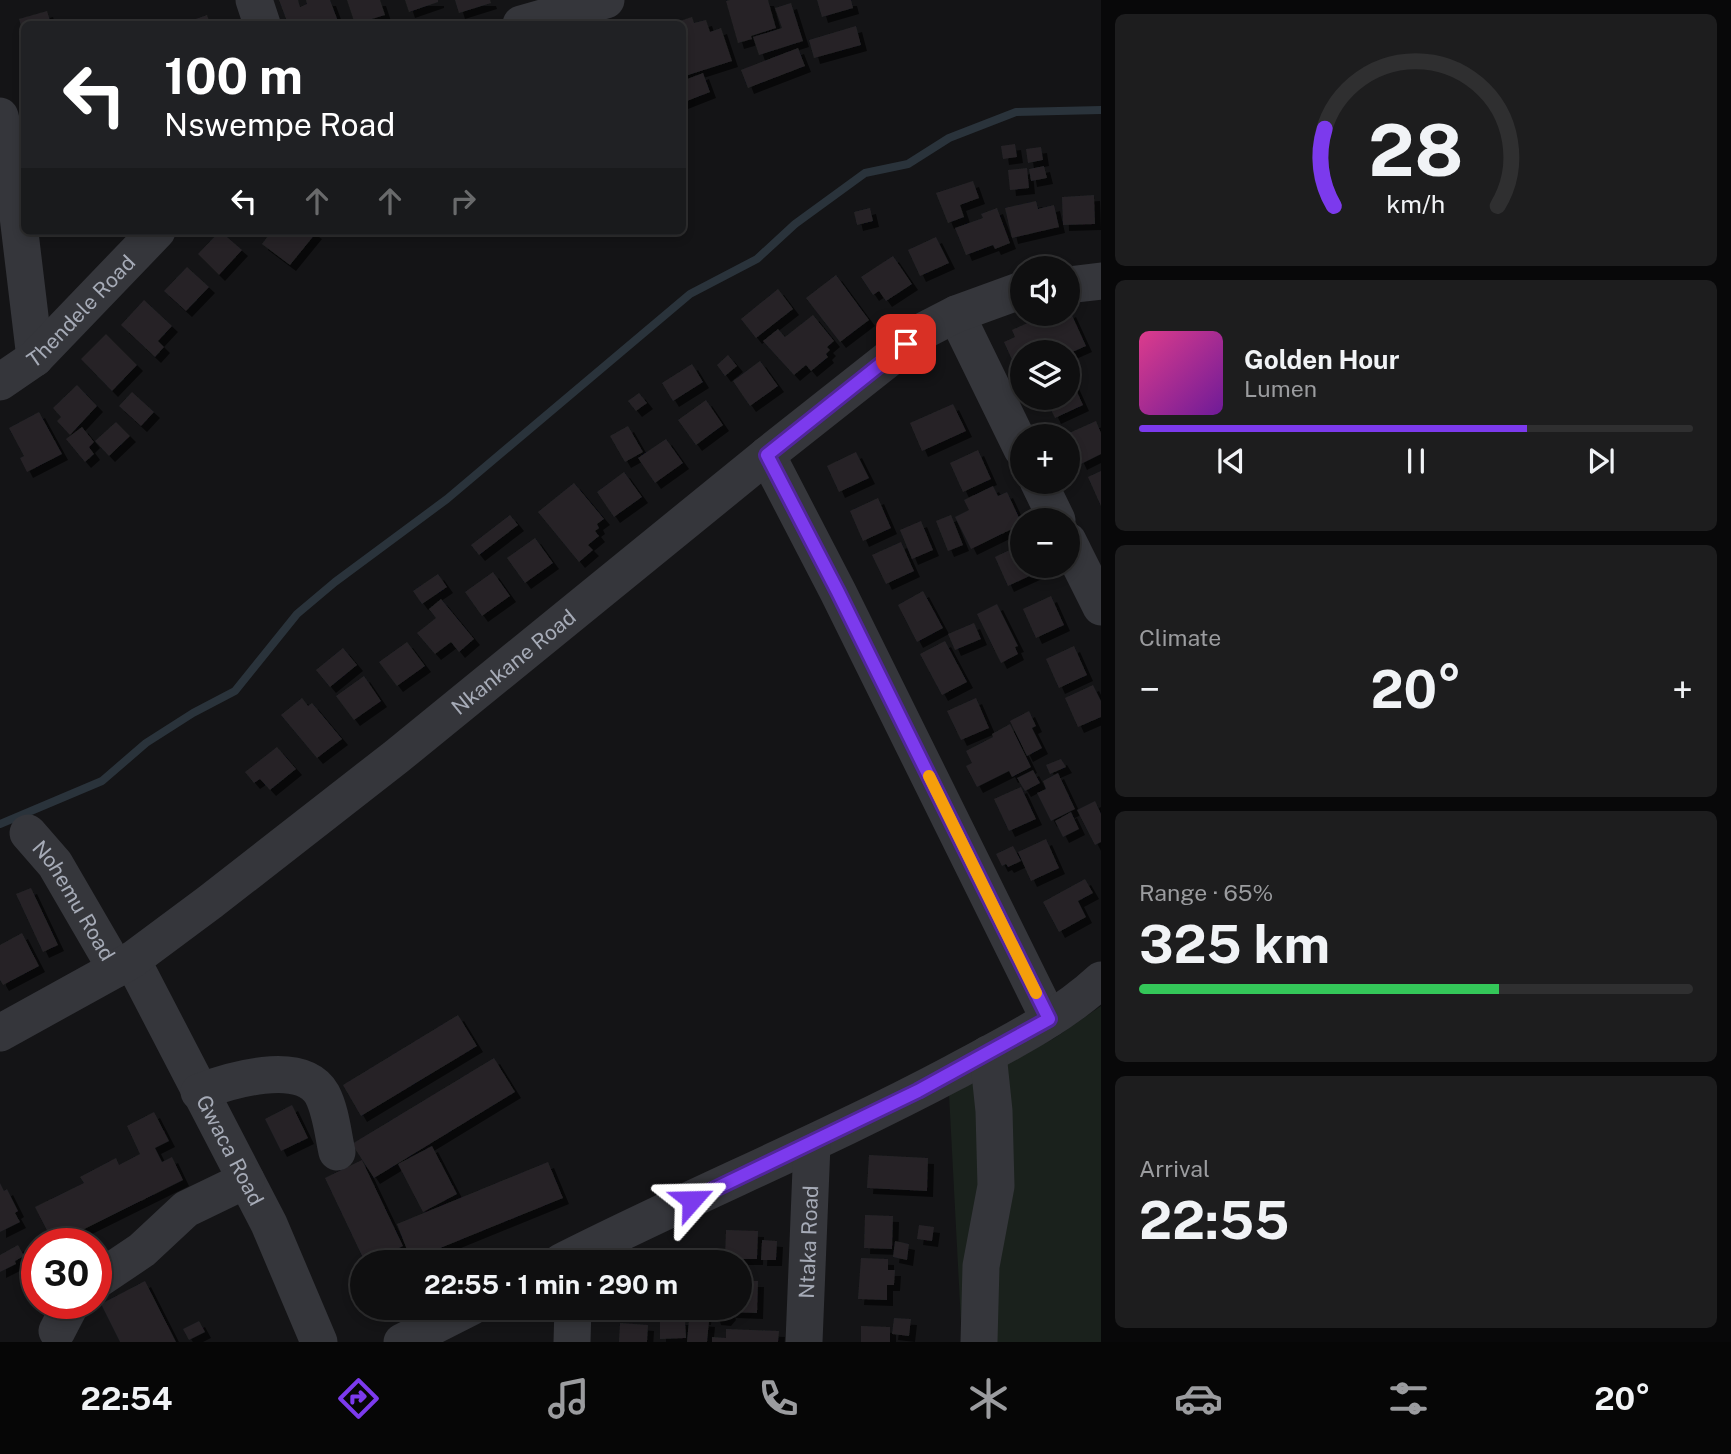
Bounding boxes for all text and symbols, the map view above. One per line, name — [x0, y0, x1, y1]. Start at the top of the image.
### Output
text: 100 m — [164, 47, 303, 105]
icon: left — [49, 49, 140, 140]
text: Nswempe Road — [164, 106, 395, 143]
text: 28 — [1368, 107, 1464, 192]
icon: left — [225, 182, 263, 220]
icon: ahead — [298, 182, 336, 220]
icon: ahead — [371, 182, 409, 220]
icon: right — [444, 182, 482, 220]
text: km/h — [1387, 189, 1445, 219]
street label: Thendele Road — [22, 250, 140, 372]
map controls — [1010, 256, 1080, 578]
button: sound — [1010, 256, 1080, 326]
pin — [876, 314, 936, 374]
icon: arrive — [887, 325, 925, 363]
button: layers — [1010, 340, 1080, 410]
text: Golden Hour — [1244, 344, 1399, 375]
text: Lumen — [1244, 375, 1317, 402]
button: + — [1010, 424, 1080, 494]
icon: previous — [1212, 442, 1250, 480]
icon: pause — [1397, 442, 1435, 480]
icon: next — [1582, 442, 1620, 480]
button: − — [1010, 508, 1080, 578]
street label: Nkankane Road — [446, 604, 580, 720]
text: Climate — [1139, 624, 1221, 651]
text: 20° — [1370, 659, 1462, 720]
text: − — [1139, 667, 1160, 712]
text: + — [1672, 667, 1693, 712]
street label: Nohemu Road — [27, 835, 121, 965]
text: Range · 65% — [1139, 879, 1273, 906]
text: 325 km — [1139, 914, 1330, 975]
street label: Gwaca Road — [192, 1091, 270, 1209]
text: Arrival — [1139, 1155, 1210, 1182]
position arrow — [655, 1163, 729, 1237]
street label: Ntaka Road — [793, 1185, 823, 1299]
text: 22:55 — [1139, 1190, 1289, 1251]
speed limit sign: 30 — [21, 1228, 112, 1319]
text: 22:55 · 1 min · 290 m — [424, 1269, 678, 1300]
icon: directions — [334, 1374, 383, 1423]
icon: music — [544, 1374, 593, 1423]
icon: phone — [754, 1374, 803, 1423]
icon: climate — [964, 1374, 1013, 1423]
icon: car — [1174, 1374, 1223, 1423]
icon: filters — [1384, 1374, 1433, 1423]
text: 22:54 — [81, 1380, 172, 1417]
text: 20° — [1594, 1380, 1650, 1417]

